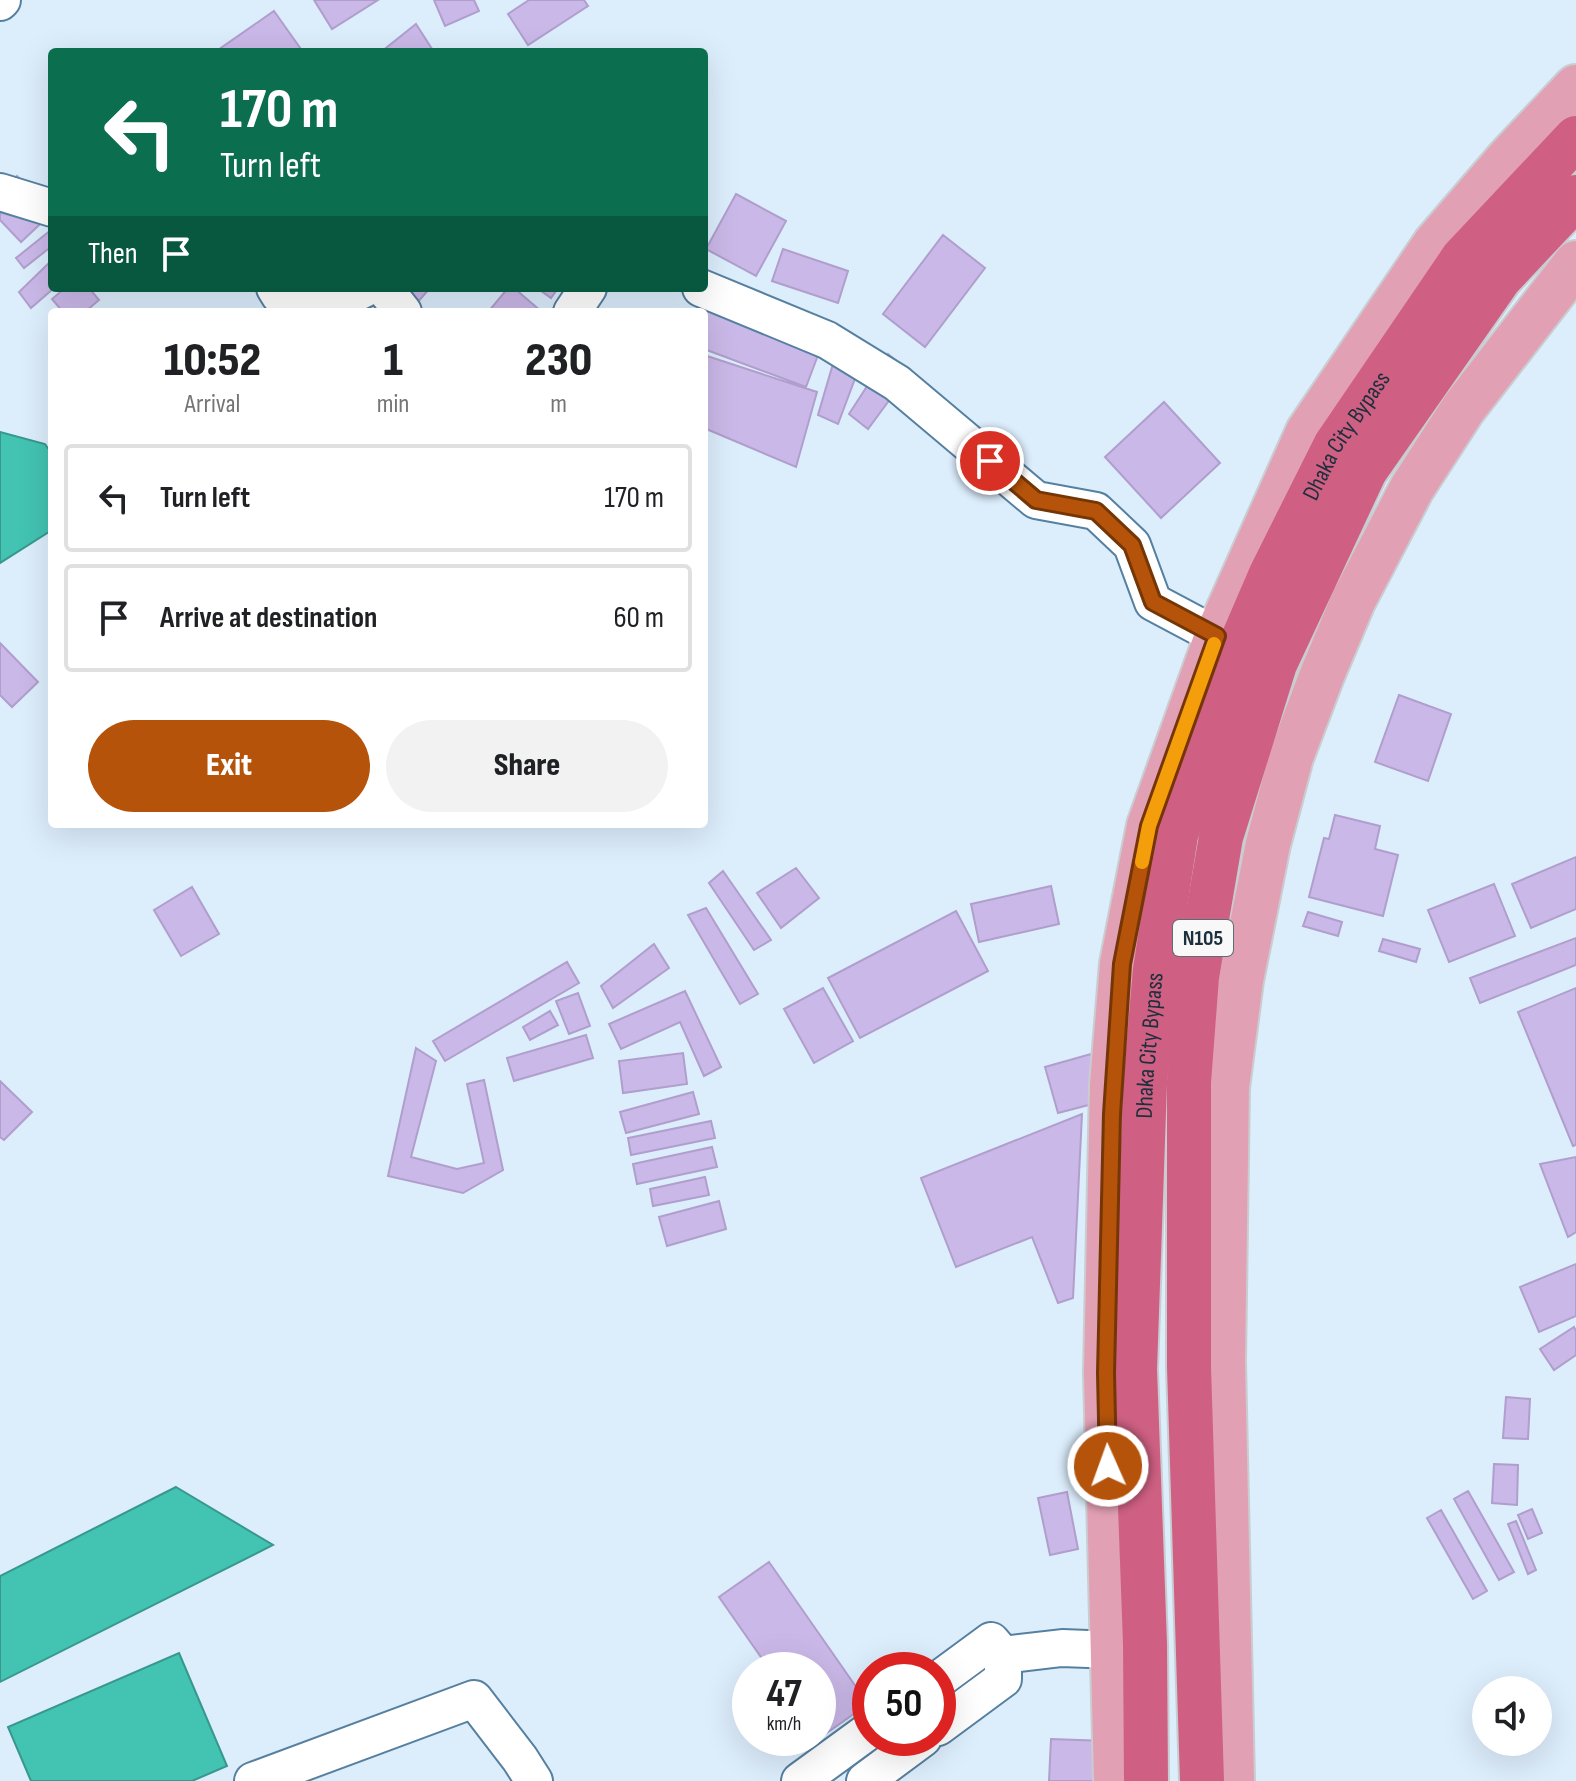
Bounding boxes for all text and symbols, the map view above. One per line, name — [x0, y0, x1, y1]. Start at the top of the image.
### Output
text: 170 m — [220, 77, 338, 144]
icon: left — [88, 80, 192, 184]
text: Turn left — [220, 145, 321, 188]
icon: arrive — [154, 232, 198, 276]
text: Then — [88, 236, 138, 272]
text: 10:52 — [164, 332, 261, 389]
text: 1 — [383, 332, 403, 389]
text: 230 — [525, 332, 592, 389]
street label: Dhaka City Bypass — [1296, 365, 1396, 505]
text: Arrival — [184, 389, 240, 420]
text: min — [377, 389, 409, 420]
text: m — [550, 389, 567, 420]
pin — [956, 427, 1024, 495]
icon: arrive — [968, 439, 1012, 483]
icon: left — [92, 476, 136, 520]
text: Turn left — [160, 480, 250, 516]
text: 170 m — [604, 480, 664, 516]
icon: arrive — [92, 596, 136, 640]
text: Arrive at destination — [160, 600, 377, 636]
text: 60 m — [613, 600, 664, 636]
button: Exit — [88, 720, 370, 812]
button: Share — [386, 720, 668, 812]
road number: N105 — [1173, 920, 1233, 956]
street label: Dhaka City Bypass — [1129, 971, 1169, 1119]
position arrow — [1066, 1424, 1150, 1508]
speed limit sign: 50 — [852, 1652, 956, 1756]
text: 47 — [766, 1670, 802, 1718]
map controls — [1472, 1676, 1552, 1756]
button: sound — [1472, 1676, 1552, 1756]
text: km/h — [767, 1712, 801, 1736]

